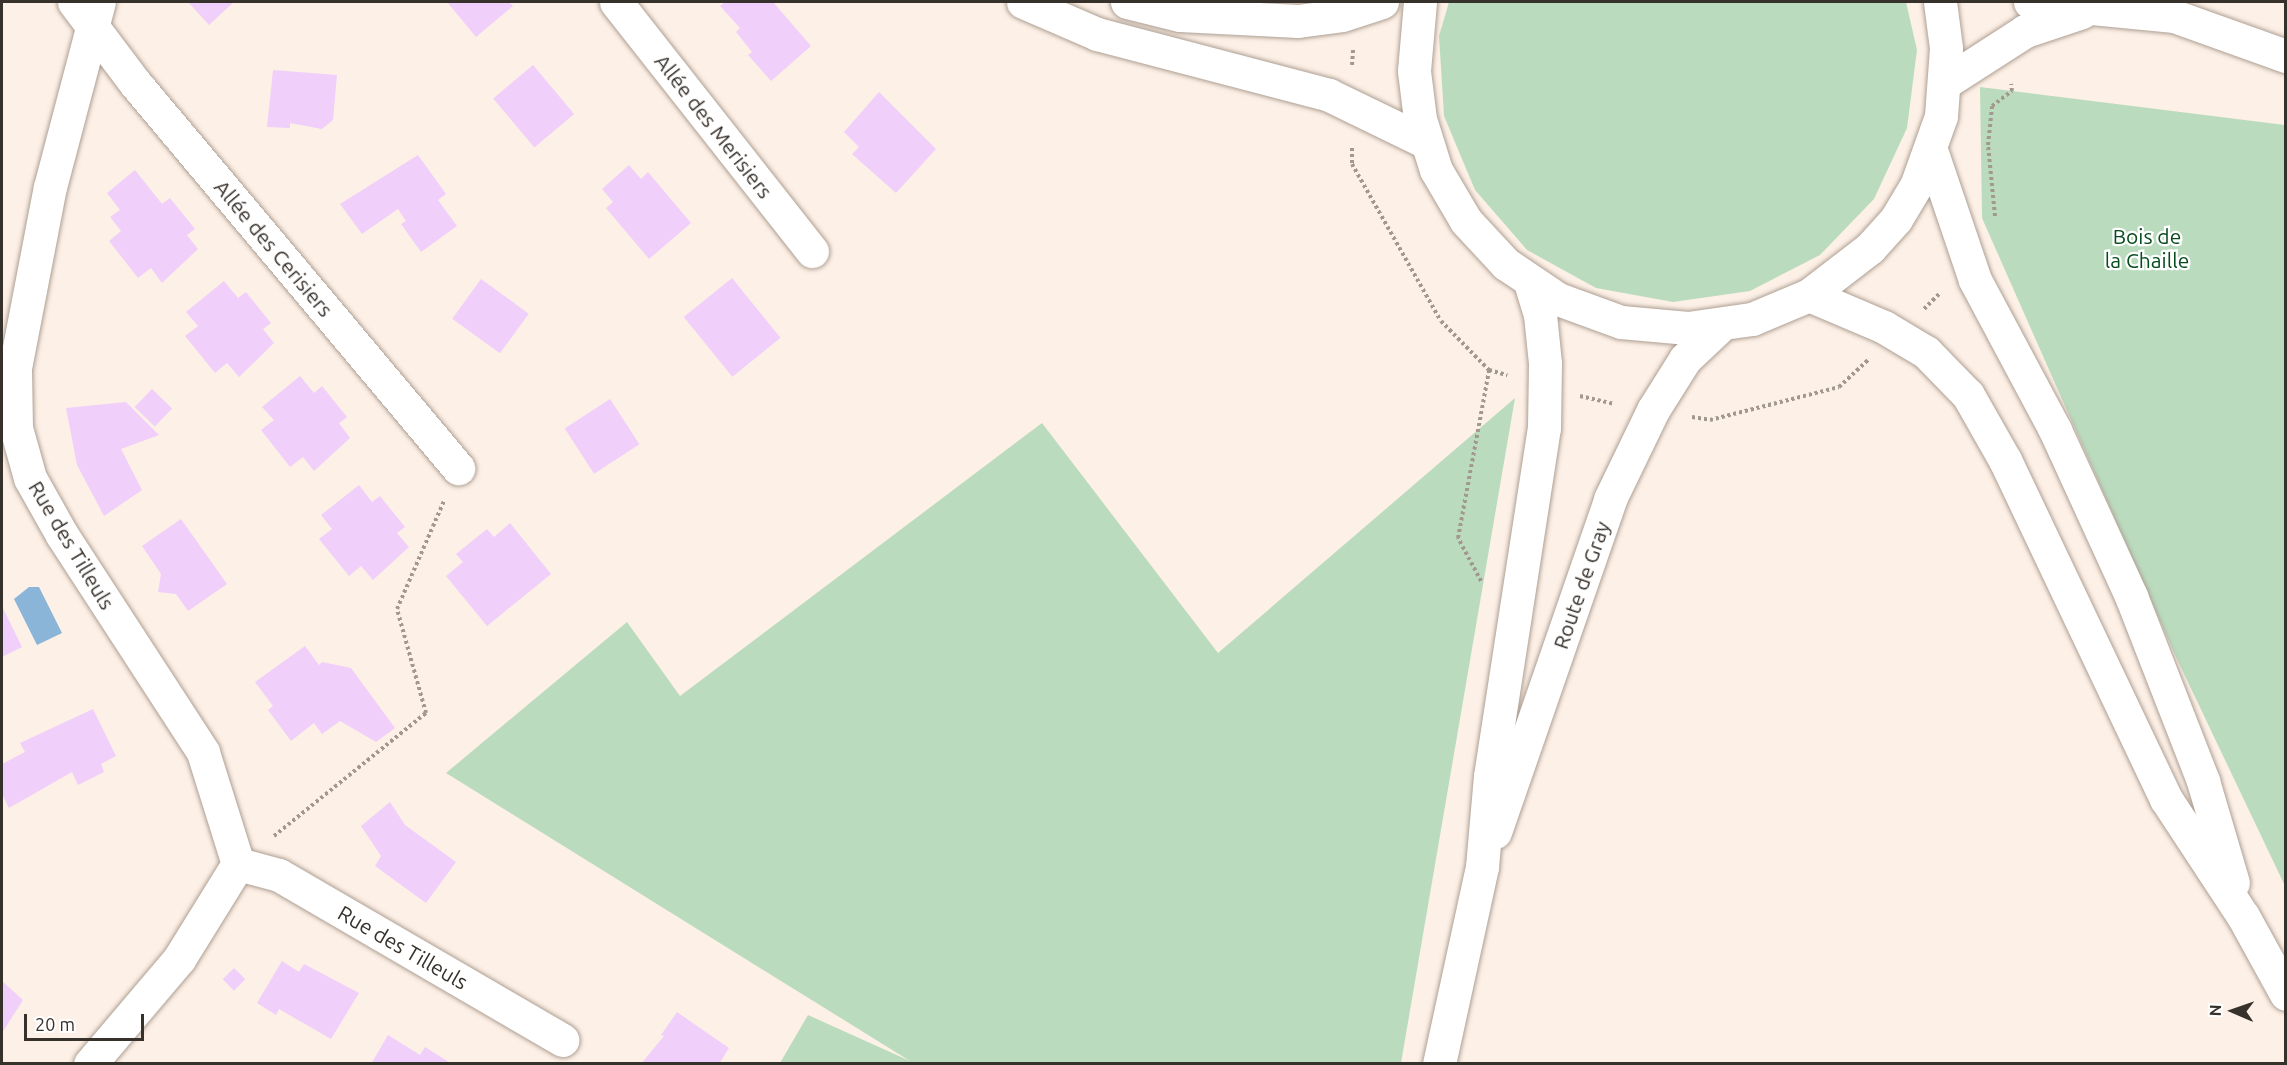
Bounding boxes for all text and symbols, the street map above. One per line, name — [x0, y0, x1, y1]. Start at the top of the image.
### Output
street label: Allée des Merisiers — [650, 49, 778, 203]
street label: Allée des Cerisiers — [209, 174, 339, 322]
park label: Bois de la Chaille — [2105, 223, 2189, 273]
street label: Rue des Tilleuls — [24, 476, 120, 614]
street label: Route de Gray — [1547, 518, 1615, 652]
street label: Rue des Tilleuls — [334, 900, 472, 994]
north arrow — [2203, 981, 2263, 1041]
scale bar — [27, 1002, 147, 1040]
text: N — [2206, 1004, 2224, 1017]
text: 20 m — [35, 1014, 75, 1034]

